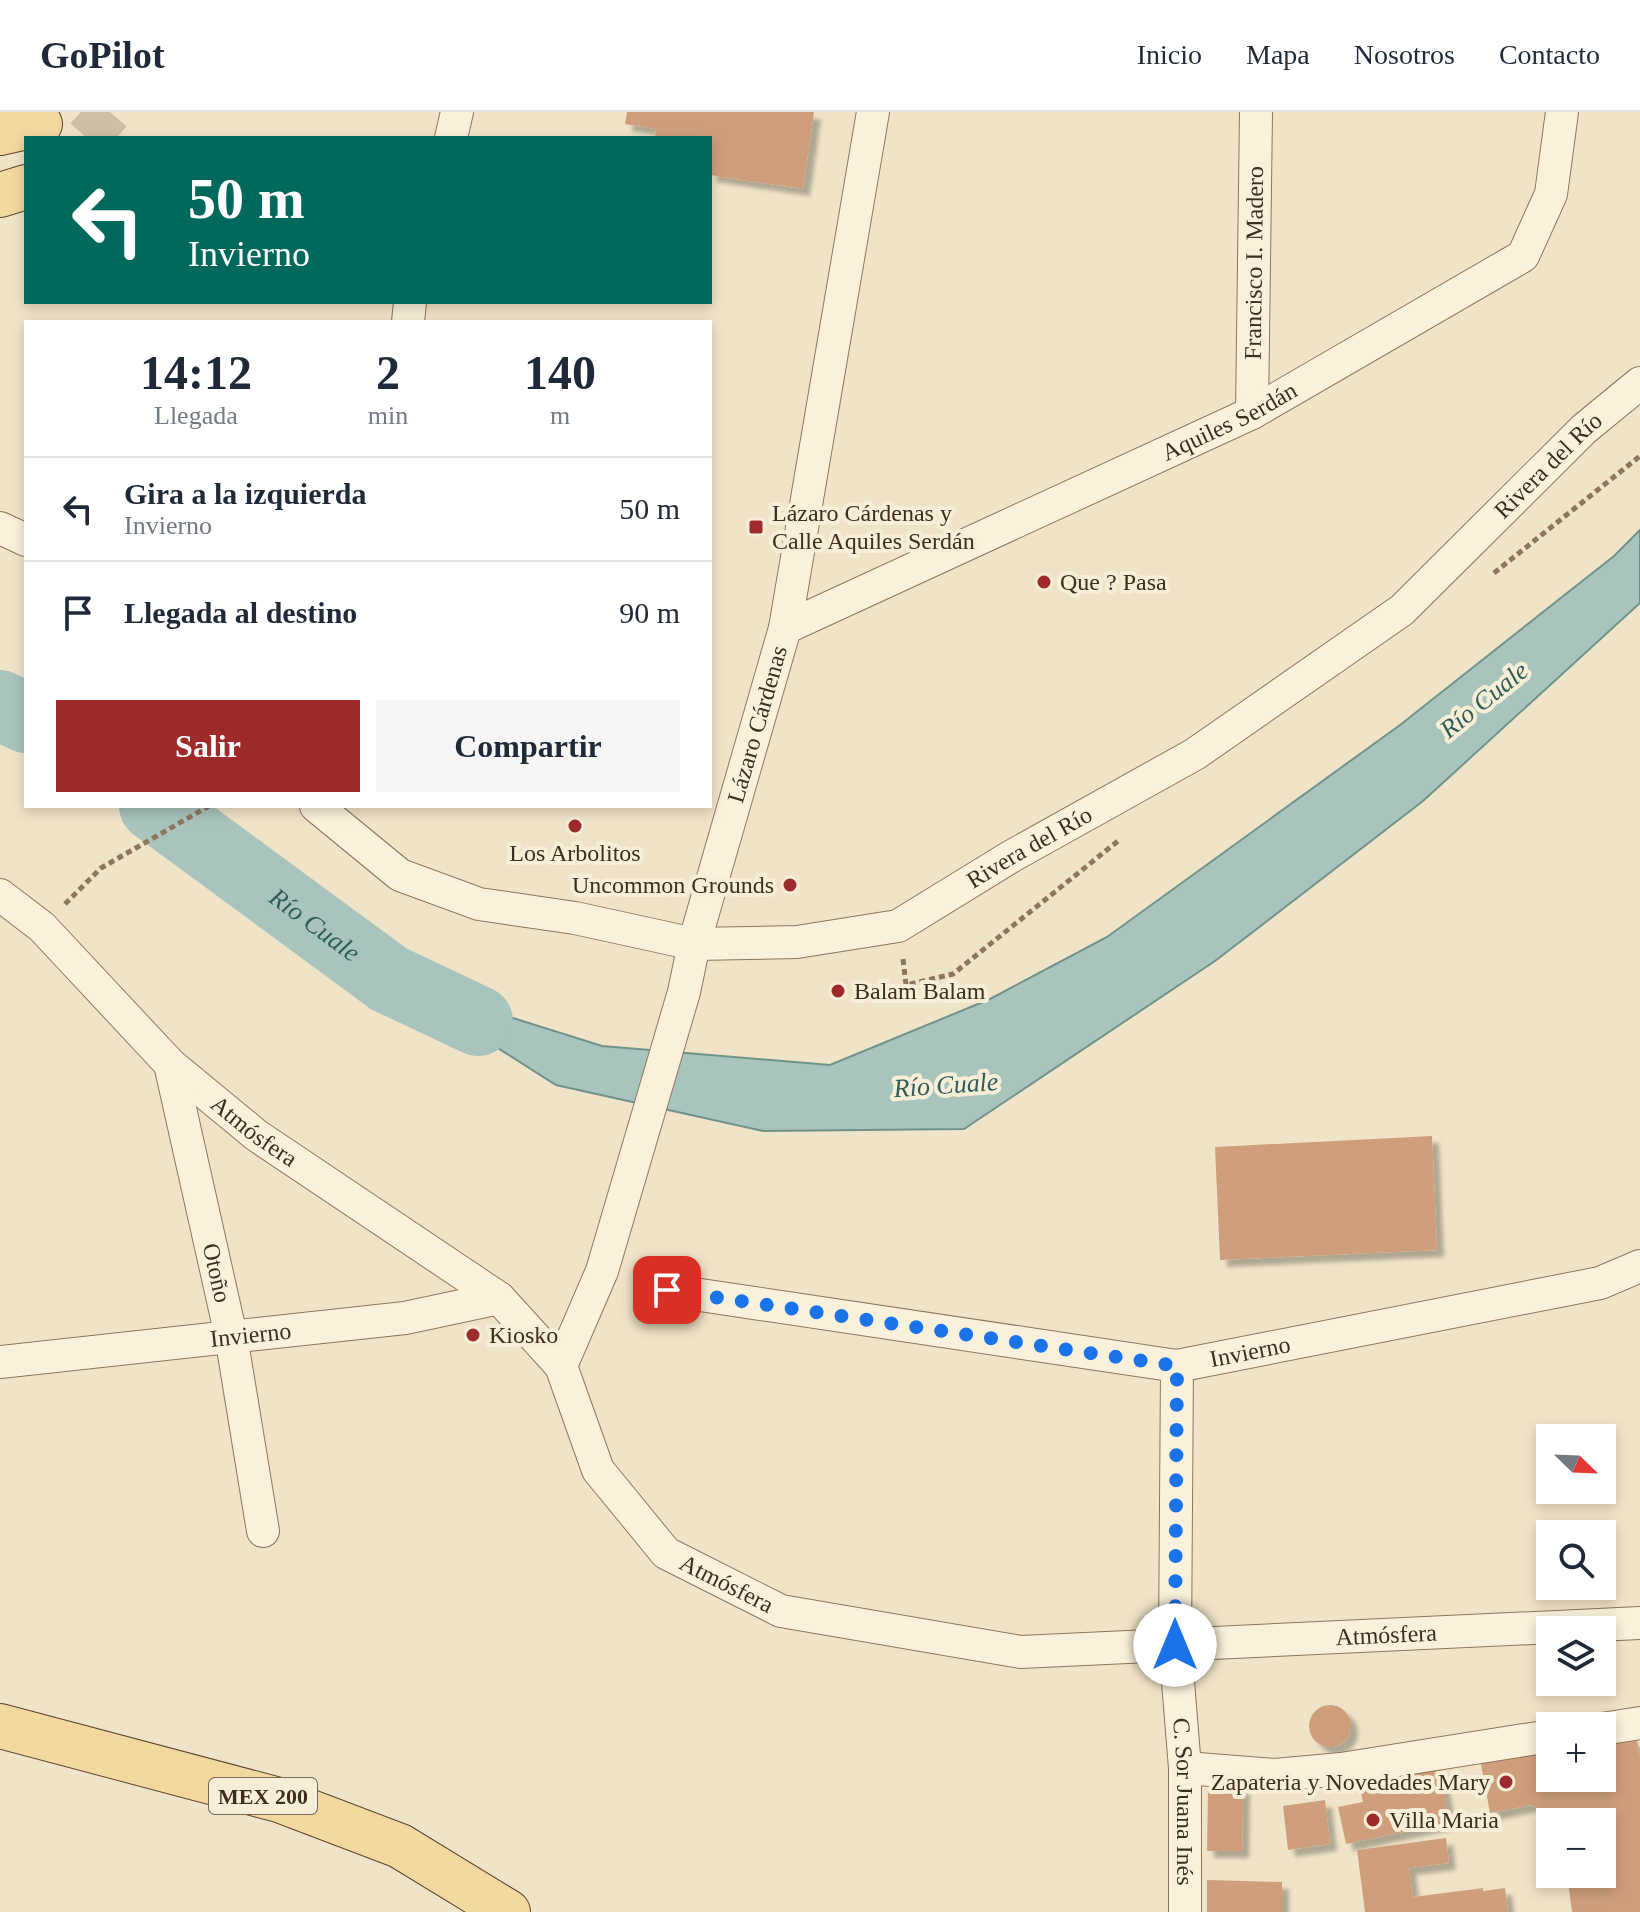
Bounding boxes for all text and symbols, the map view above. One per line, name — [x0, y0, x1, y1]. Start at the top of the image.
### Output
text: GoPilot — [40, 34, 165, 76]
text: Inicio — [1137, 39, 1202, 70]
text: Mapa — [1246, 39, 1310, 70]
text: Nosotros — [1354, 39, 1455, 70]
text: Contacto — [1499, 39, 1600, 70]
street label: Francisco I. Madero — [1240, 166, 1268, 360]
icon: left — [56, 168, 160, 272]
text: 50 m — [188, 168, 305, 230]
text: Invierno — [188, 234, 310, 274]
text: 14:12 — [140, 346, 252, 399]
text: 2 — [376, 346, 400, 399]
text: 140 — [524, 346, 596, 399]
street label: Aquiles Serdán — [1158, 377, 1301, 466]
text: Llegada — [154, 401, 238, 430]
text: min — [368, 401, 408, 430]
text: m — [550, 401, 570, 430]
street label: Rivera del Río — [1489, 407, 1607, 524]
text: Gira a la izquierda — [124, 477, 367, 510]
icon: left — [56, 487, 100, 531]
text: 50 m — [619, 492, 680, 525]
place label: Lázaro Cárdenas y Calle Aquiles Serdán — [772, 500, 975, 554]
text: Invierno — [124, 511, 212, 540]
marker: Lázaro Cárdenas y Calle Aquiles Serdán — [747, 518, 765, 536]
place label: Que ? Pasa — [1060, 569, 1167, 595]
marker: Que ? Pasa — [1035, 573, 1053, 591]
icon: arrive — [56, 591, 100, 635]
text: Llegada al destino — [124, 596, 357, 629]
text: 90 m — [619, 596, 680, 629]
street label: Lázaro Cárdenas — [722, 643, 792, 806]
water label: Río Cuale — [1433, 656, 1534, 745]
button: Salir — [56, 700, 360, 792]
button: Compartir — [376, 700, 680, 792]
street label: Rivera del Río — [962, 801, 1096, 894]
marker: Los Arbolitos — [566, 817, 584, 835]
place label: Los Arbolitos — [509, 840, 641, 866]
place label: Uncommon Grounds — [572, 872, 774, 898]
marker: Uncommon Grounds — [781, 876, 799, 894]
water label: Río Cuale — [263, 881, 366, 967]
place label: Balam Balam — [854, 978, 986, 1004]
marker: Balam Balam — [829, 982, 847, 1000]
water label: Río Cuale — [892, 1067, 999, 1103]
street label: Atmósfera — [206, 1090, 302, 1172]
street label: Otoño — [198, 1241, 236, 1305]
pin — [633, 1256, 701, 1324]
icon: arrive — [645, 1268, 689, 1312]
street label: Invierno — [209, 1317, 292, 1352]
place label: Kiosko — [489, 1322, 558, 1348]
marker: Kiosko — [464, 1326, 482, 1344]
street label: Invierno — [1208, 1331, 1292, 1372]
north arrow — [1536, 1424, 1616, 1504]
map controls — [1536, 1424, 1616, 1888]
button: search — [1536, 1520, 1616, 1600]
street label: Atmósfera — [676, 1549, 778, 1618]
position arrow — [1133, 1603, 1217, 1687]
button: layers — [1536, 1616, 1616, 1696]
street label: Atmósfera — [1335, 1620, 1438, 1650]
button: + — [1536, 1712, 1616, 1792]
street label: C. Sor Juana Inés — [1168, 1717, 1198, 1886]
place label: Zapateria y Novedades Mary — [1211, 1769, 1490, 1795]
marker: Zapateria y Novedades Mary — [1497, 1773, 1515, 1791]
road number: MEX 200 — [209, 1778, 317, 1814]
place label: Villa Maria — [1389, 1807, 1499, 1833]
button: − — [1536, 1808, 1616, 1888]
marker: Villa Maria — [1364, 1811, 1382, 1829]

